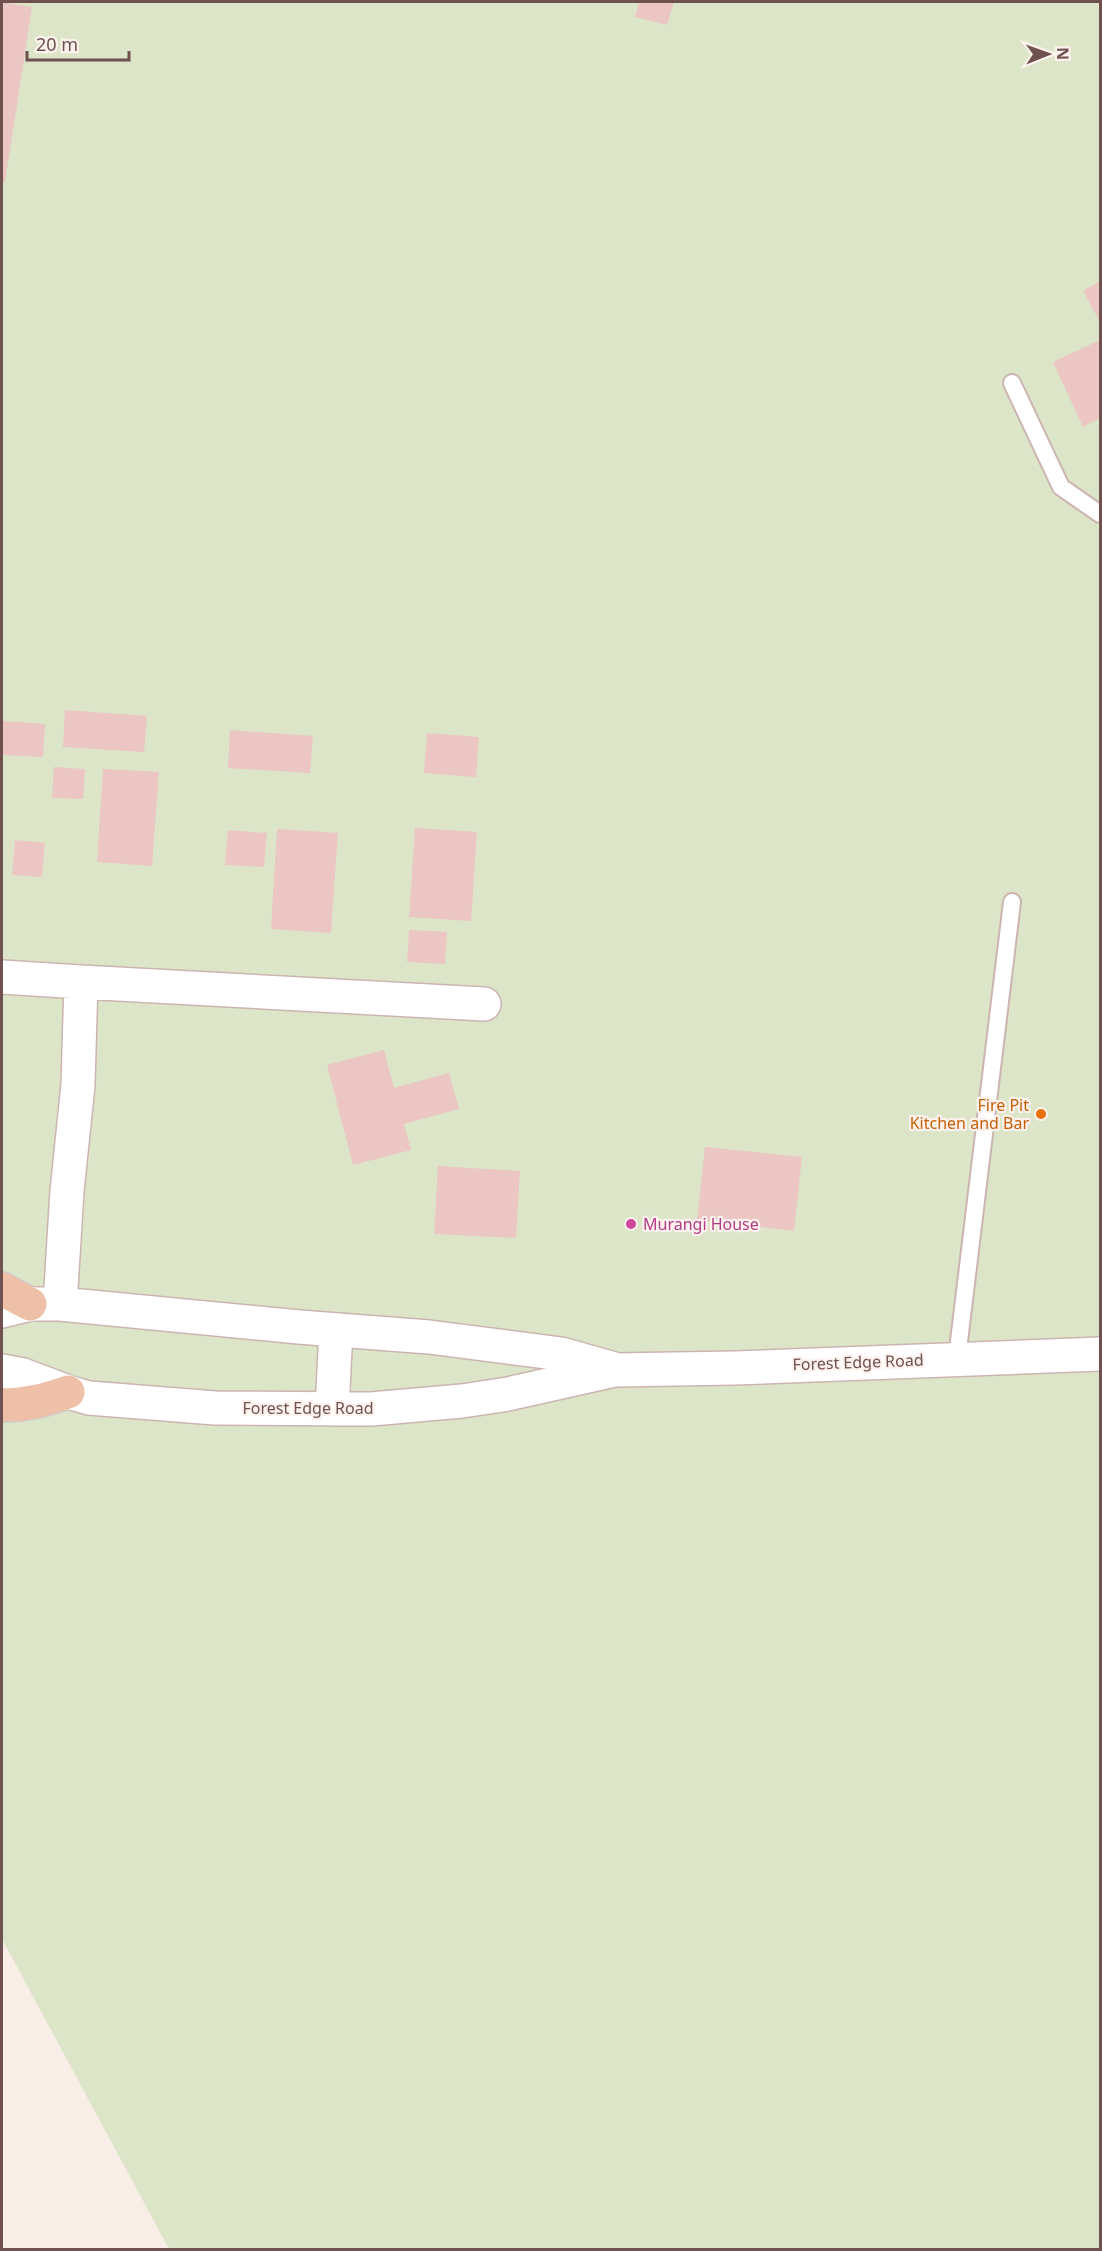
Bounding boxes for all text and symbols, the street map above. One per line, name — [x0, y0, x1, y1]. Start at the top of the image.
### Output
scale bar — [27, 24, 129, 62]
north arrow — [1018, 24, 1078, 84]
text: 20 m — [36, 32, 78, 56]
text: N — [1052, 47, 1074, 60]
place label: Fire Pit Kitchen and Bar — [910, 1094, 1029, 1134]
marker: Fire Pit Kitchen and Bar — [1034, 1107, 1048, 1121]
place label: Murangi House — [643, 1213, 759, 1235]
marker: Murangi House — [624, 1217, 638, 1231]
street label: Forest Edge Road — [792, 1349, 924, 1375]
street label: Forest Edge Road — [242, 1397, 374, 1419]

